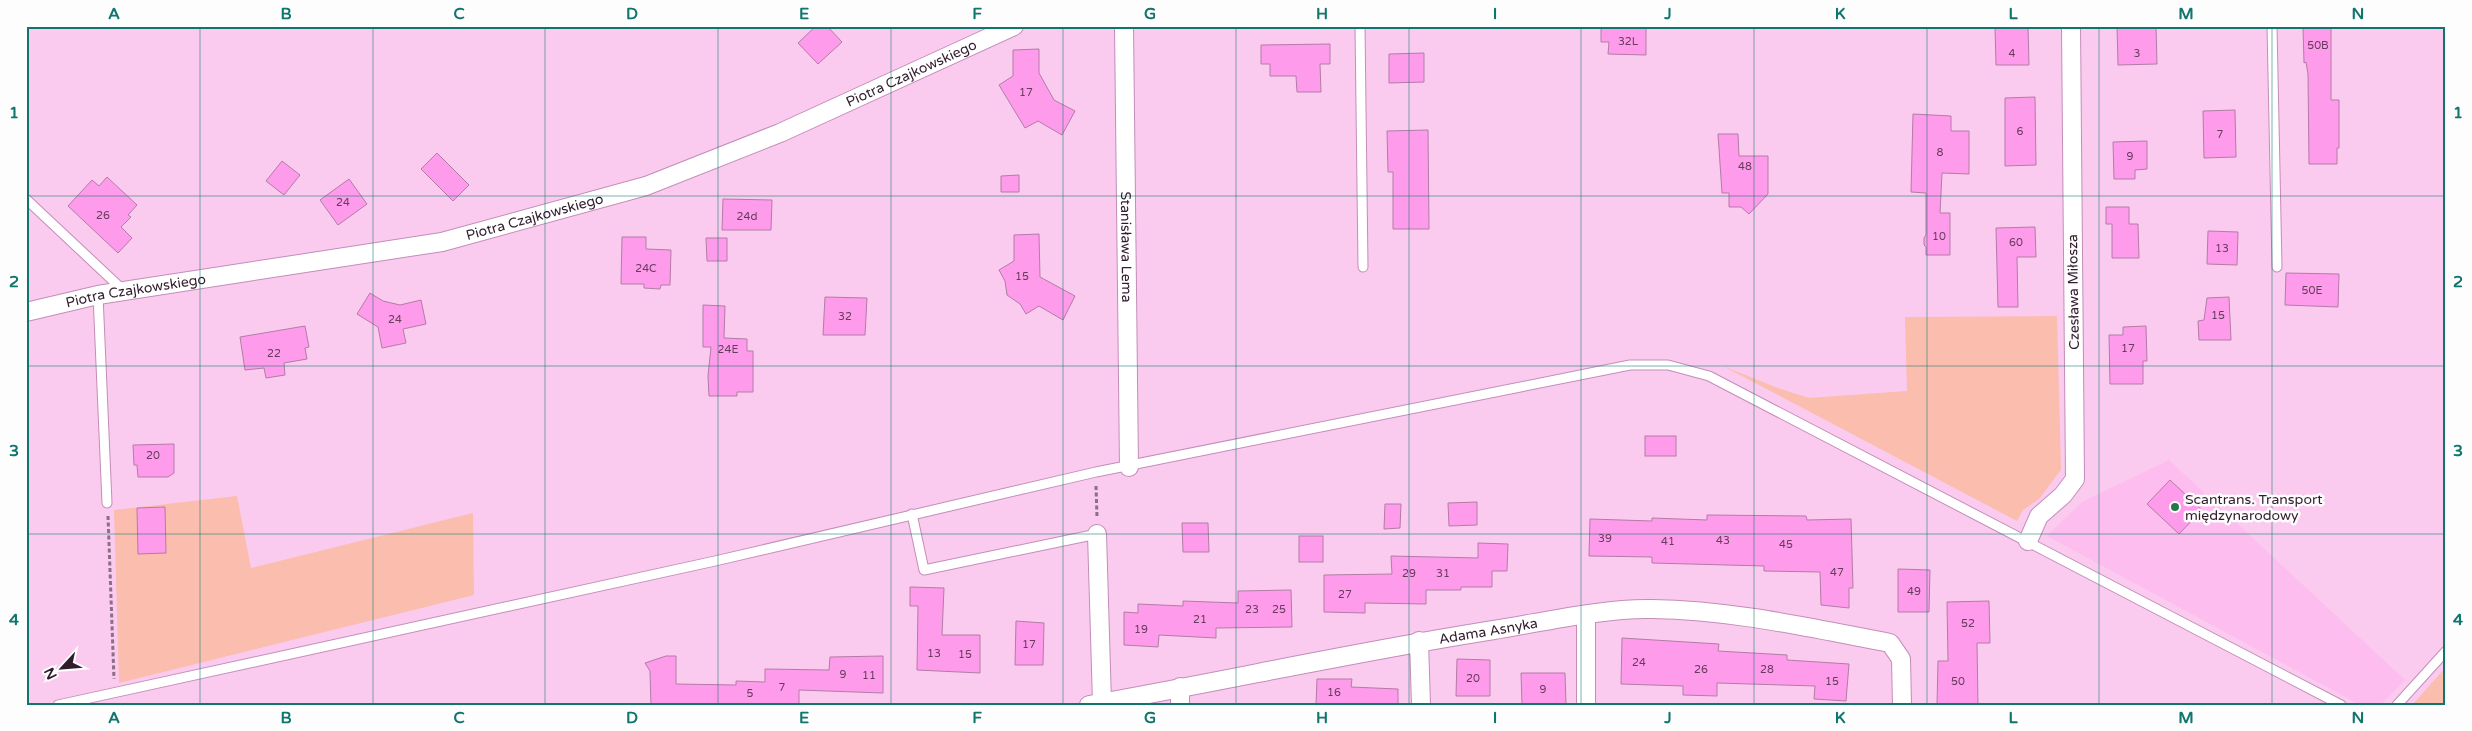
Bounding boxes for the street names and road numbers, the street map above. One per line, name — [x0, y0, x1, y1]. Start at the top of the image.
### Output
street label: Piotra Czajkowskiego — [843, 36, 979, 111]
street label: Piotra Czajkowskiego — [464, 190, 605, 244]
street label: Stanisława Lema — [1117, 191, 1135, 303]
street label: Czesława Miłosza — [2064, 234, 2083, 350]
street label: Piotra Czajkowskiego — [64, 271, 207, 311]
street label: Adama Asnyka — [1438, 614, 1539, 648]

